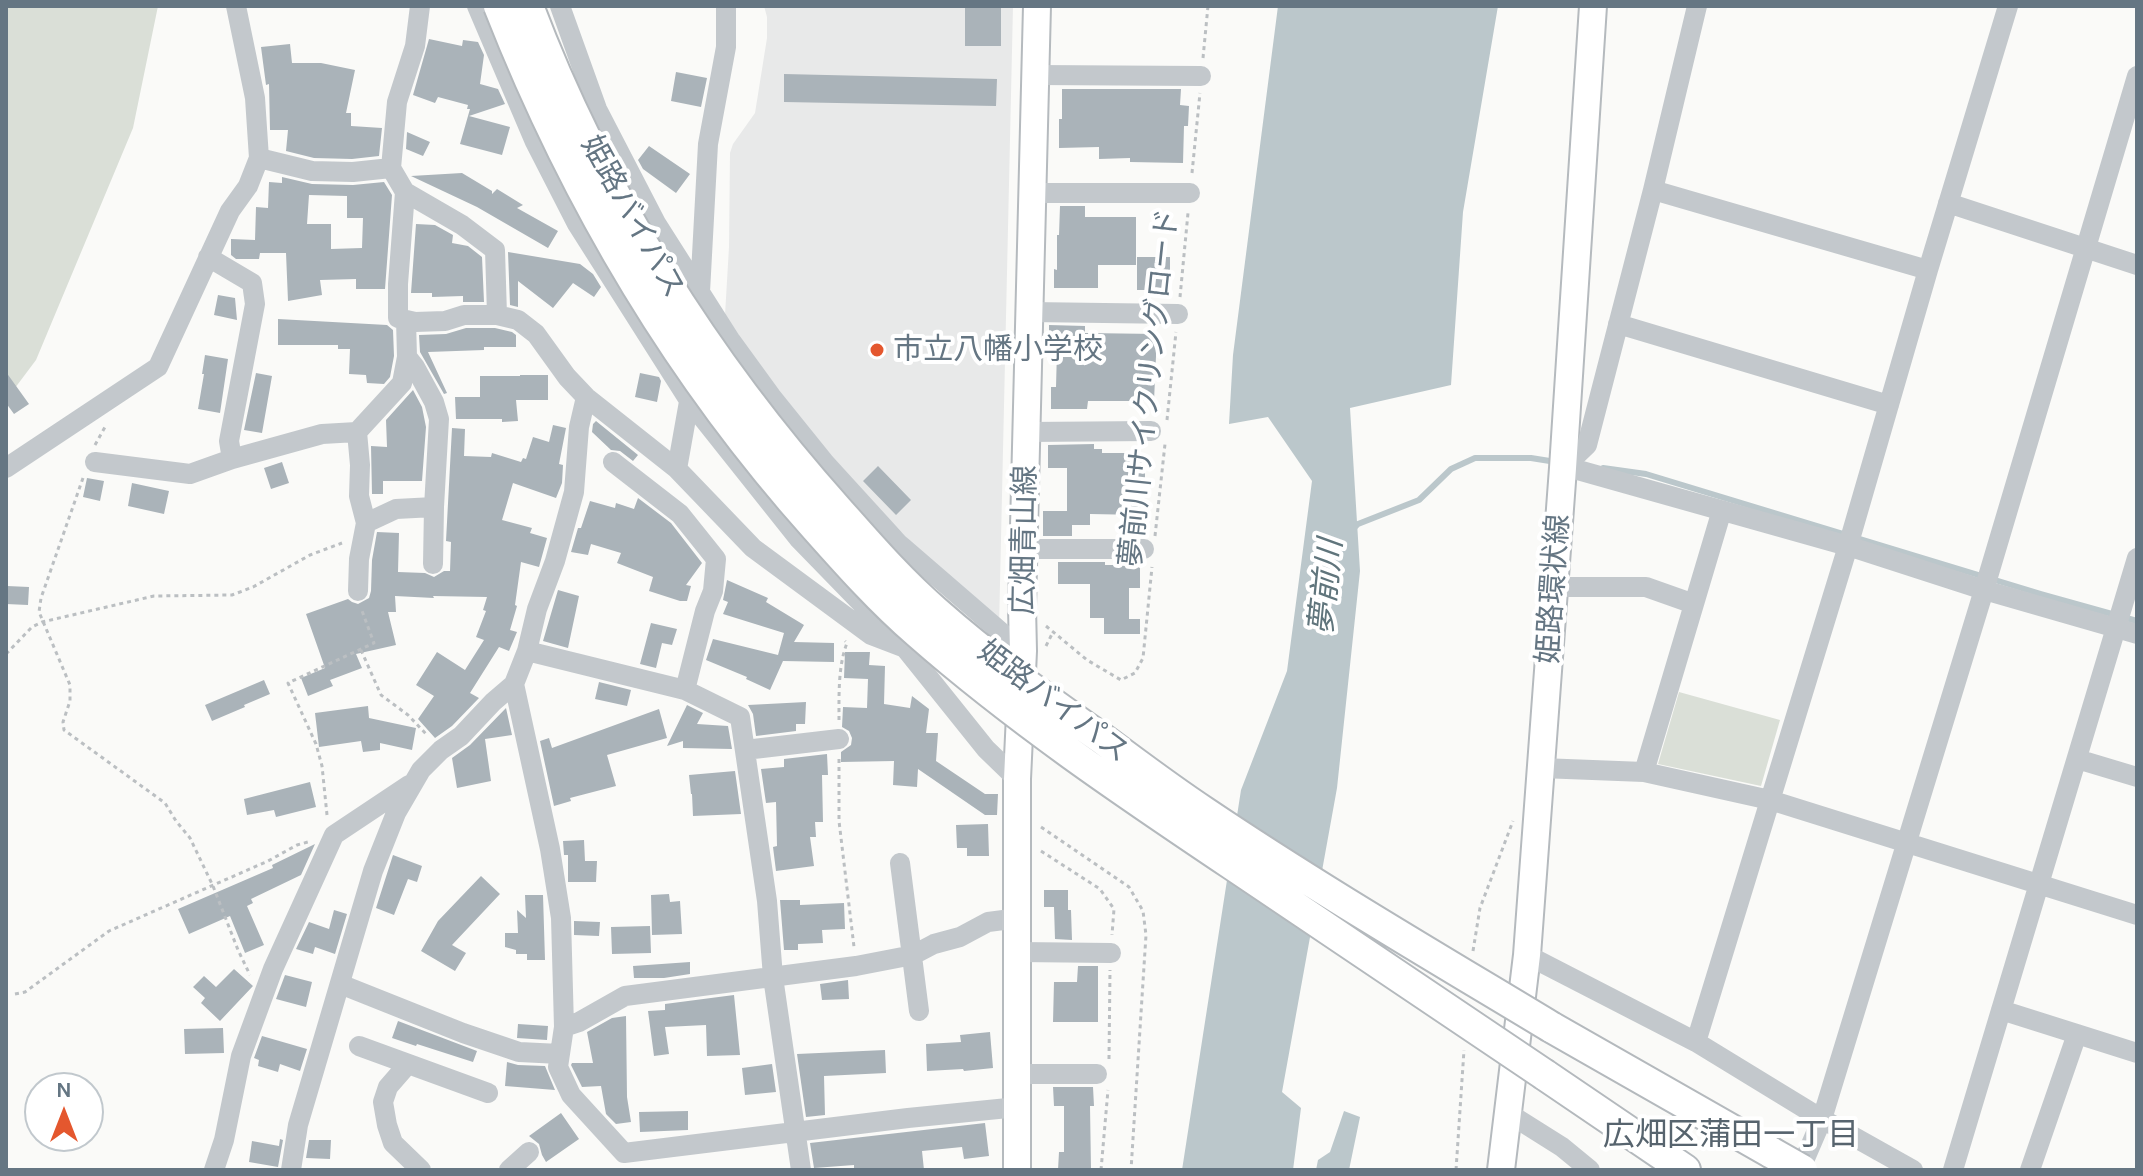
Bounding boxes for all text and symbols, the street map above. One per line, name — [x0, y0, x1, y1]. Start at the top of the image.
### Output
street label: 姫路バイパス — [573, 130, 691, 304]
street label: 夢前川サイクリングロード — [1113, 207, 1187, 569]
place label: 市立八幡小学校 — [893, 332, 1103, 368]
marker: 市立八幡小学校 — [868, 341, 886, 359]
street label: 広畑青山線 — [1006, 465, 1044, 615]
street label: 姫路環状線 — [1531, 513, 1577, 665]
water label: 夢前川 — [1303, 537, 1351, 637]
street label: 姫路バイパス — [970, 633, 1136, 771]
north arrow — [24, 1072, 104, 1152]
text: N — [56, 1077, 72, 1103]
district label: 広畑区蒲田一丁目 — [1603, 1117, 1859, 1155]

